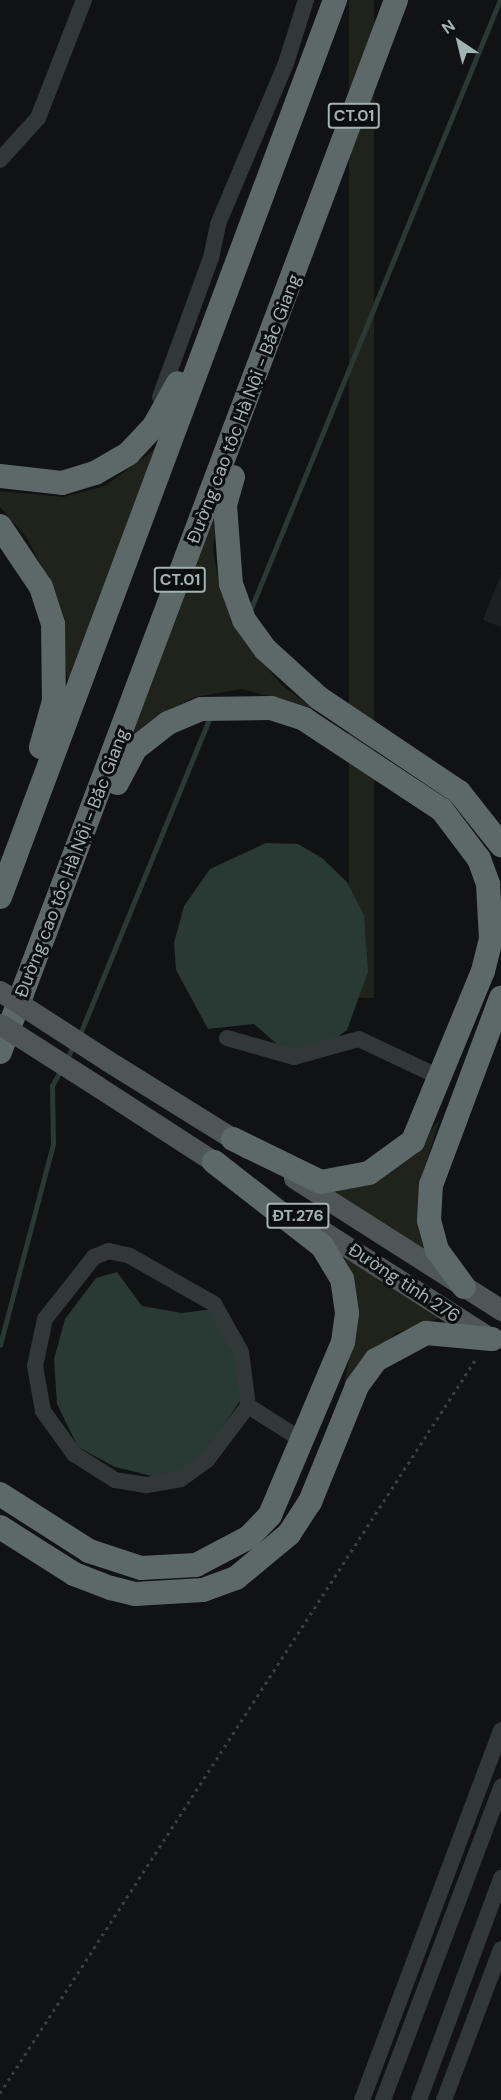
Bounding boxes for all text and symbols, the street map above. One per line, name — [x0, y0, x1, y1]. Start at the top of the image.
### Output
north arrow — [429, 12, 489, 72]
text: N — [438, 15, 459, 39]
road number: CT.01 — [327, 103, 381, 129]
street label: Đường cao tốc Hà Nội - Bắc Giang — [183, 271, 305, 547]
road number: CT.01 — [153, 567, 207, 593]
street label: Đường cao tốc Hà Nội - Bắc Giang — [11, 725, 133, 1001]
road number: ĐT.276 — [265, 1203, 331, 1229]
street label: Đường tỉnh 276 — [344, 1239, 464, 1327]

